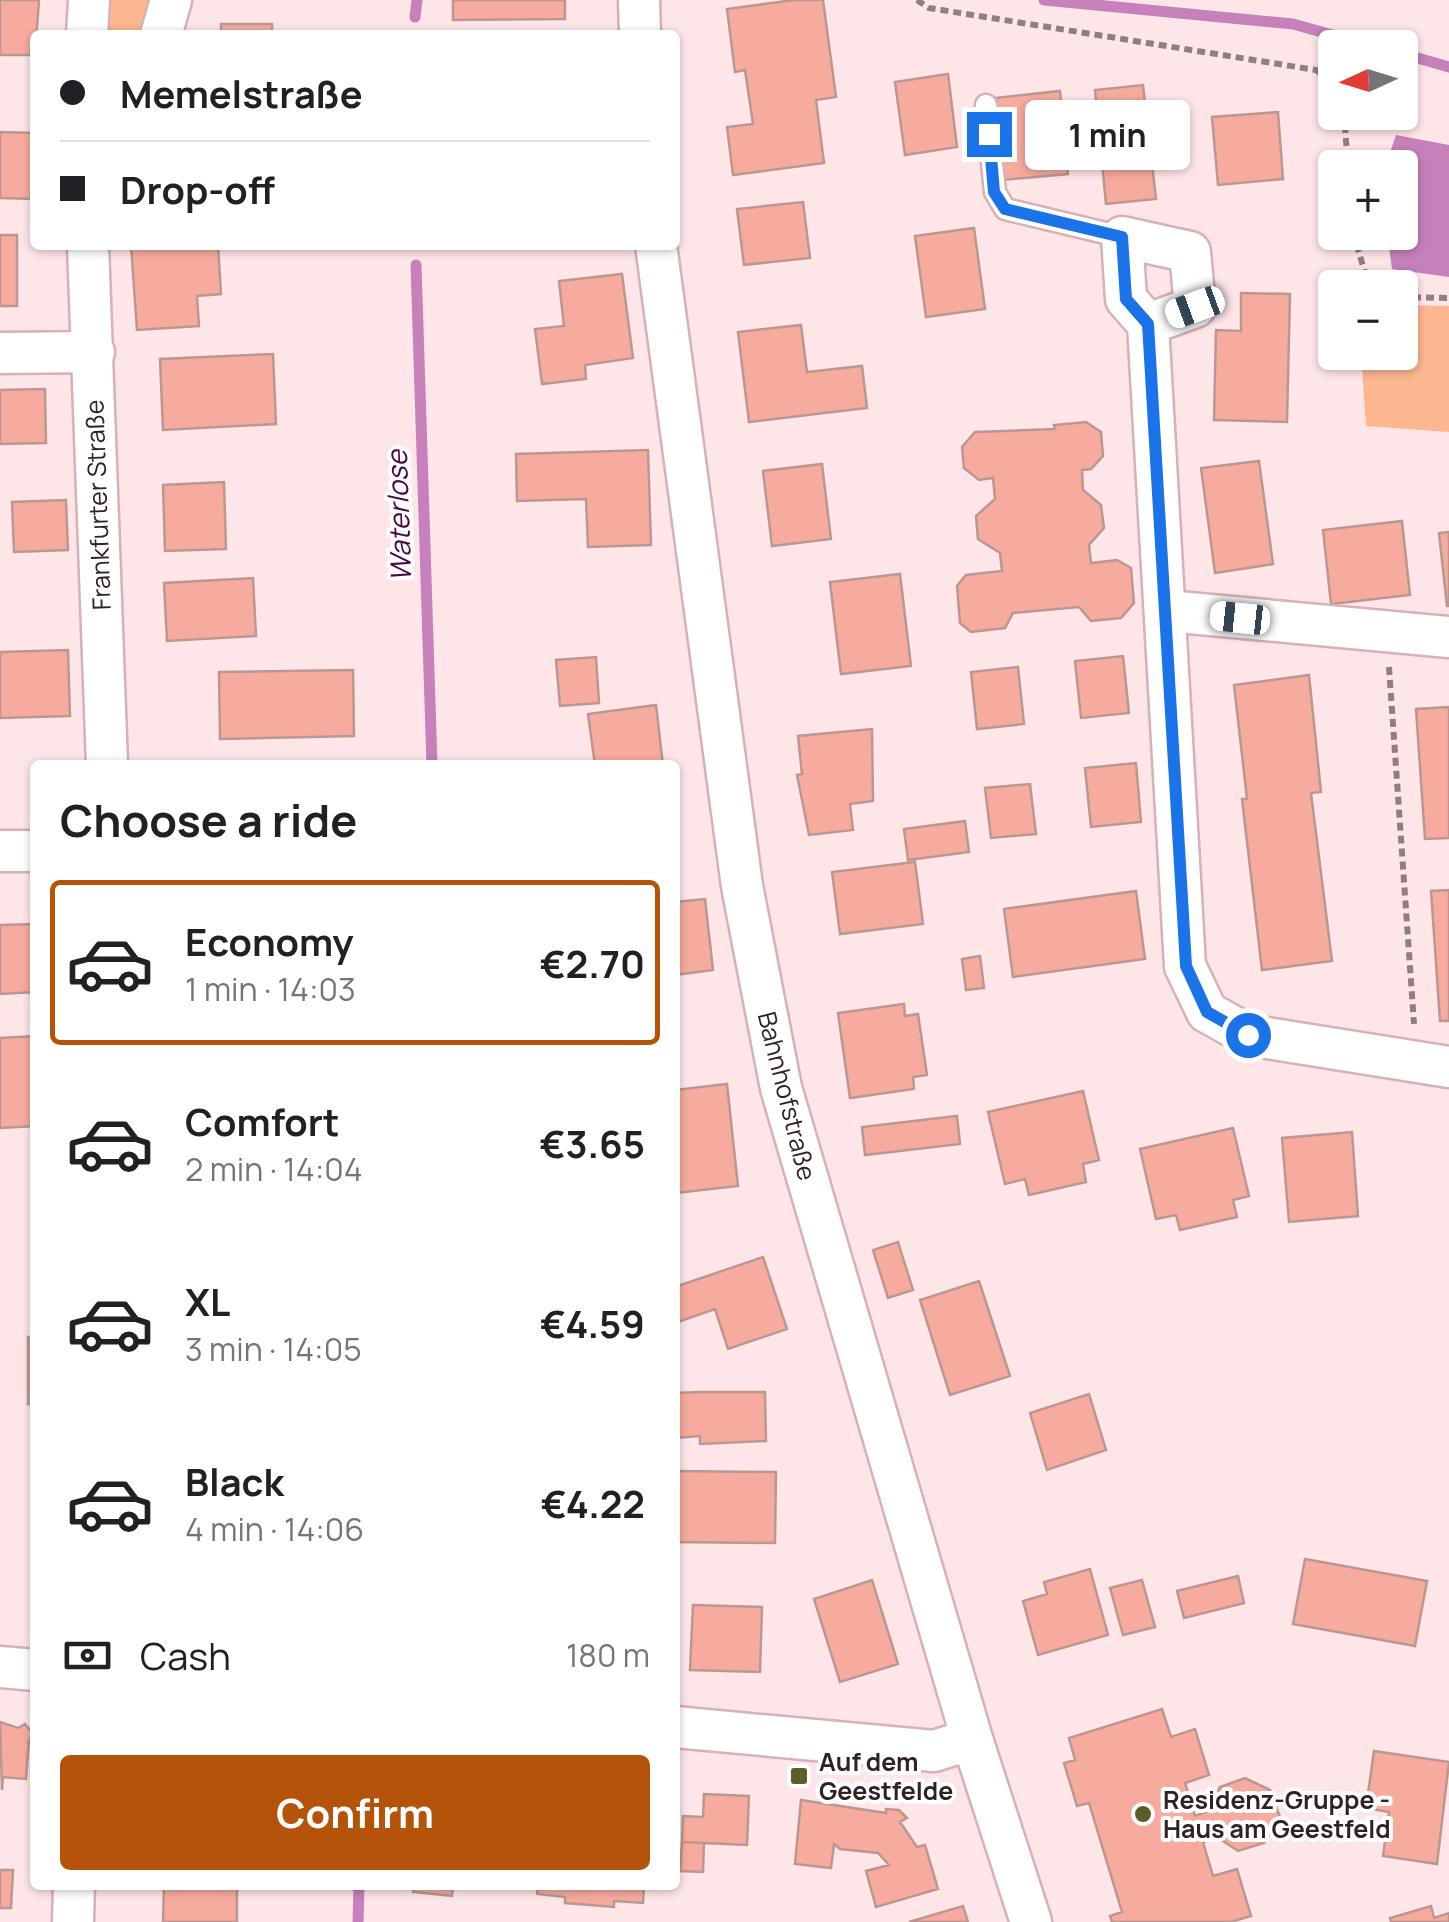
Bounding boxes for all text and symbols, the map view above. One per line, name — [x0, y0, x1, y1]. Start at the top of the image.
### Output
north arrow — [1318, 30, 1418, 130]
map controls — [1318, 30, 1418, 370]
text: Memelstraße — [120, 67, 363, 119]
callout: 1 min — [1024, 99, 1189, 169]
route end — [967, 112, 1012, 157]
text: 1 min — [1068, 113, 1147, 157]
button: + — [1318, 150, 1418, 250]
text: Drop-off — [120, 163, 275, 215]
button: − — [1318, 270, 1418, 370]
car — [1162, 283, 1228, 331]
street label: Frankfurter Straße — [76, 399, 119, 611]
water label: Waterlose — [377, 448, 419, 582]
car — [1209, 600, 1271, 636]
text: Choose a ride — [60, 789, 357, 851]
text: Economy — [185, 915, 354, 967]
icon: car — [65, 918, 155, 1008]
text: €2.70 — [540, 937, 645, 989]
text: 1 min · 14:03 — [185, 967, 356, 1011]
street label: Bahnhofstraße — [750, 1008, 825, 1184]
route start — [1226, 1013, 1271, 1058]
text: Comfort — [185, 1095, 339, 1147]
icon: car — [65, 1098, 155, 1188]
text: €3.65 — [540, 1117, 645, 1169]
text: 2 min · 14:04 — [185, 1147, 363, 1191]
text: XL — [185, 1275, 230, 1327]
icon: car — [65, 1278, 155, 1368]
text: €4.59 — [540, 1297, 645, 1349]
text: 3 min · 14:05 — [185, 1327, 362, 1371]
text: Black — [185, 1455, 284, 1507]
icon: car — [65, 1458, 155, 1548]
text: €4.22 — [541, 1477, 645, 1529]
text: 4 min · 14:06 — [185, 1507, 364, 1551]
icon: cash — [60, 1628, 115, 1683]
text: Cash — [140, 1629, 231, 1681]
text: 180 m — [566, 1633, 650, 1677]
place label: Auf dem Geestfelde — [819, 1744, 953, 1808]
button: Confirm — [60, 1755, 650, 1870]
marker: Auf dem Geestfelde — [788, 1765, 810, 1787]
place label: Residenz-Gruppe - Haus am Geestfeld — [1163, 1782, 1391, 1846]
marker: Residenz-Gruppe - Haus am Geestfeld — [1132, 1803, 1154, 1825]

